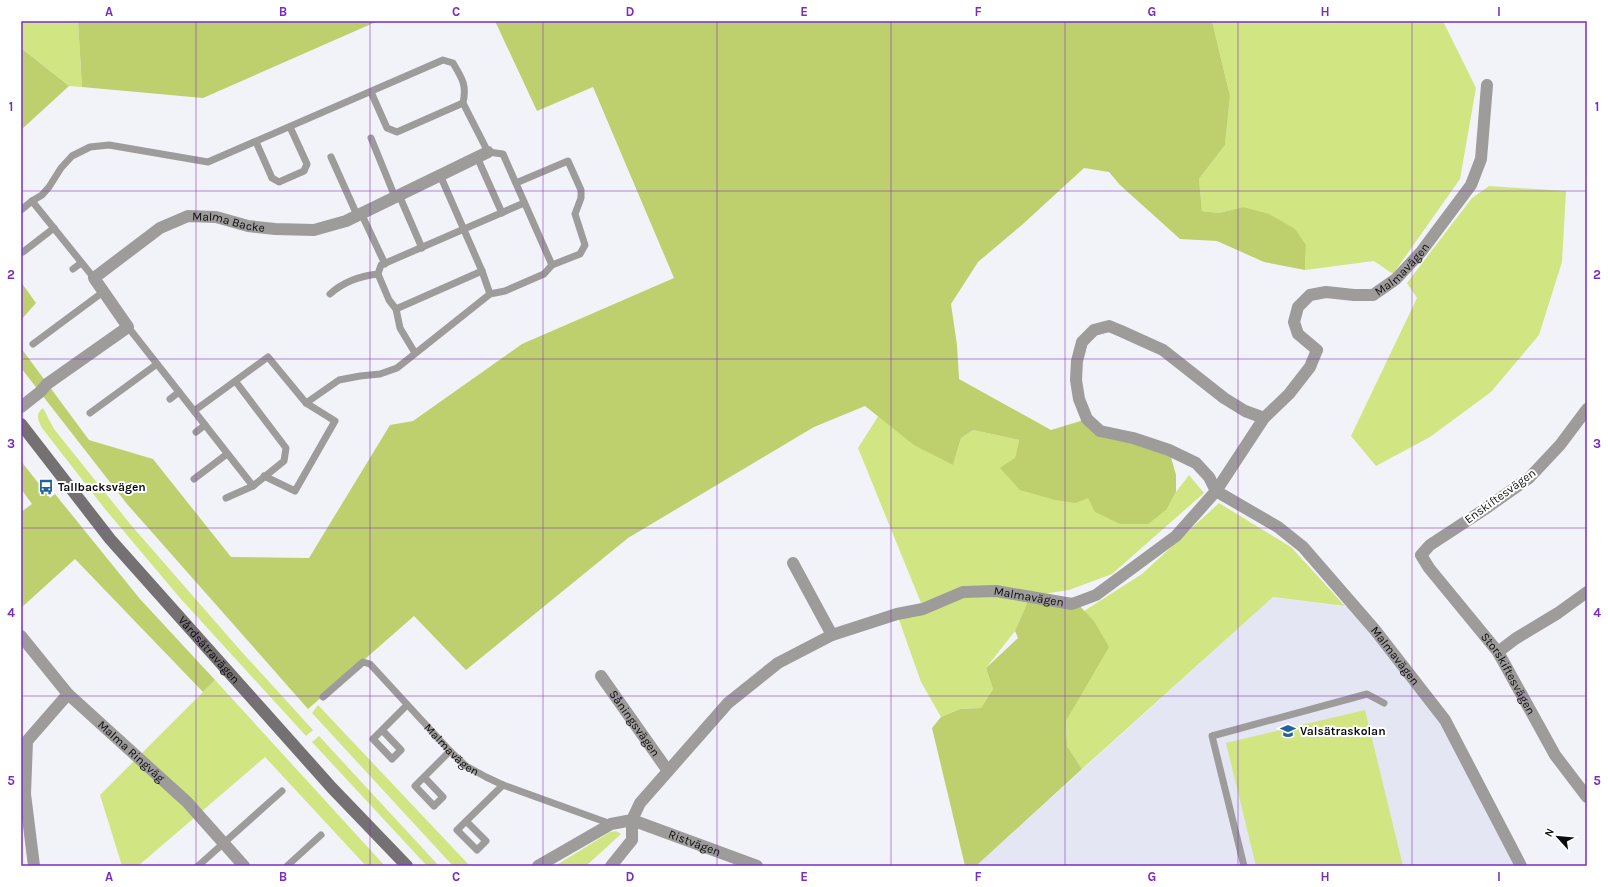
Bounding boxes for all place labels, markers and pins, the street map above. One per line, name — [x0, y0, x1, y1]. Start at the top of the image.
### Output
bus stop icon: Tallbacksvägen — [37, 478, 55, 496]
place label: Tallbacksvägen — [58, 480, 146, 494]
school or university icon: Valsätraskolan — [1279, 722, 1297, 740]
place label: Valsätraskolan — [1300, 724, 1386, 738]

